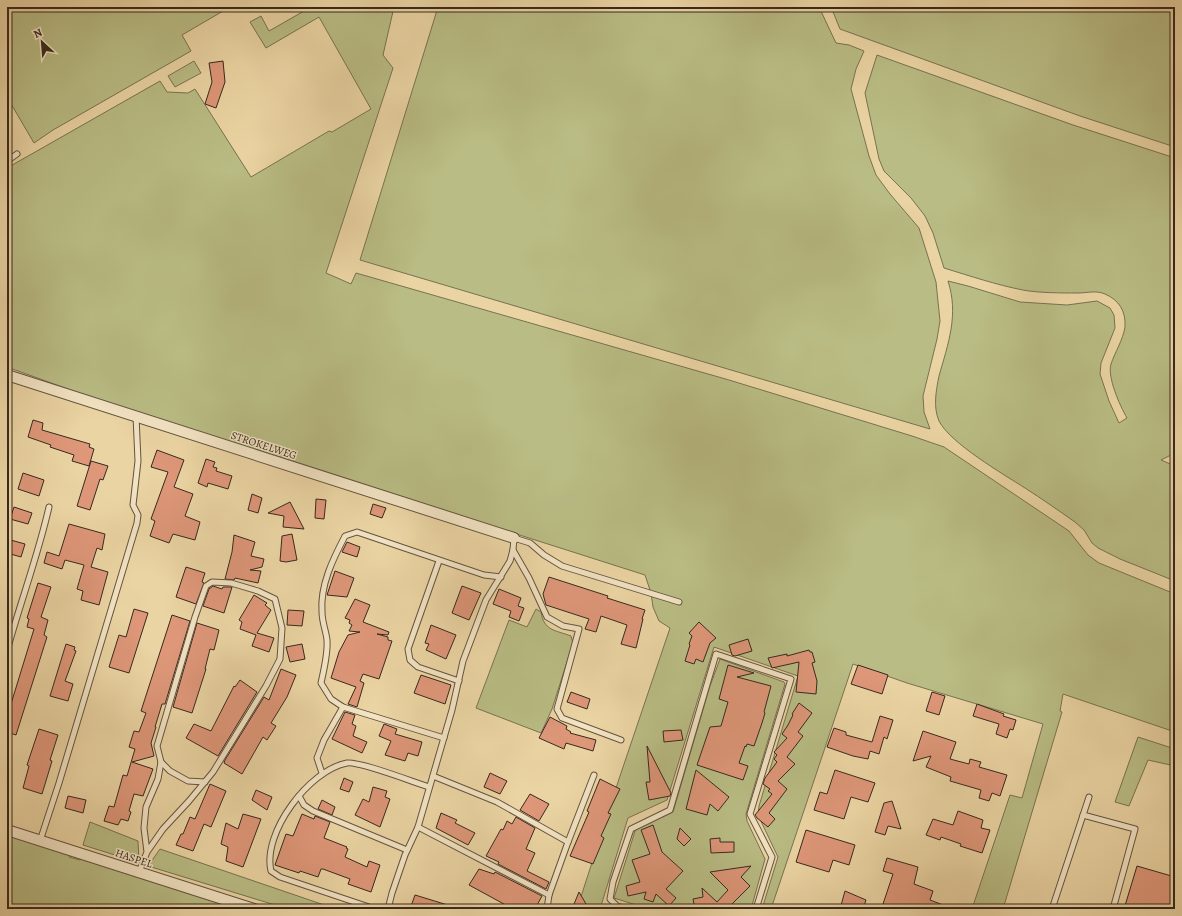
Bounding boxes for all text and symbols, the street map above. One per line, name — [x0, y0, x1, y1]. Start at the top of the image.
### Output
north arrow — [22, 22, 62, 62]
text: N — [31, 25, 45, 42]
street label: STROKELWEG — [229, 428, 299, 463]
street label: HASPEL — [113, 845, 155, 872]

